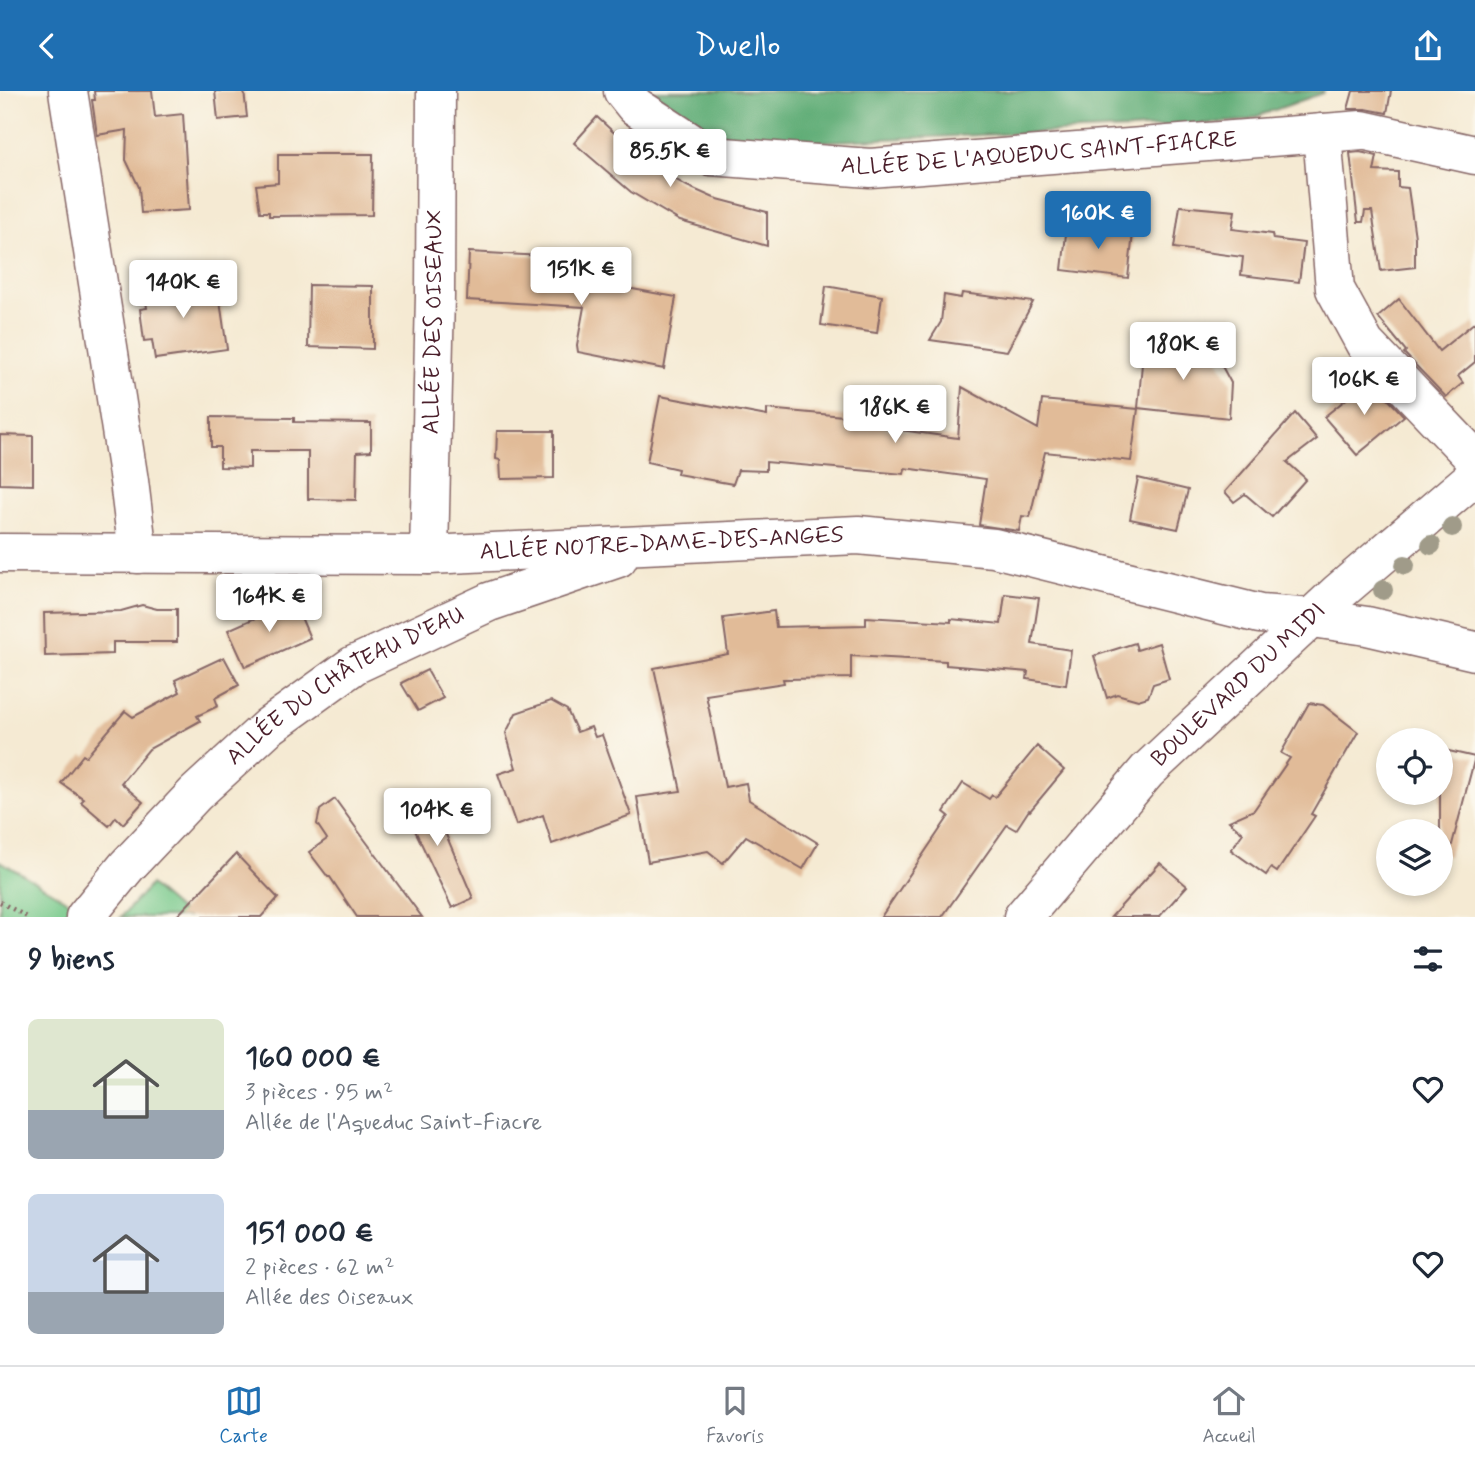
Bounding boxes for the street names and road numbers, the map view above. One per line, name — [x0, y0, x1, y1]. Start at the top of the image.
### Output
street label: ALLÉE DE L'AQUEDUC SAINT-FIACRE — [840, 125, 1238, 183]
street label: ALLÉE DES OISEAUX — [417, 210, 450, 435]
street label: ALLÉE NOTRE-DAME-DES-ANGES — [479, 521, 845, 568]
street label: BOULEVARD DU MIDI — [1145, 597, 1332, 774]
street label: ALLÉE DU CHÂTEAU D'EAU — [220, 600, 469, 772]

